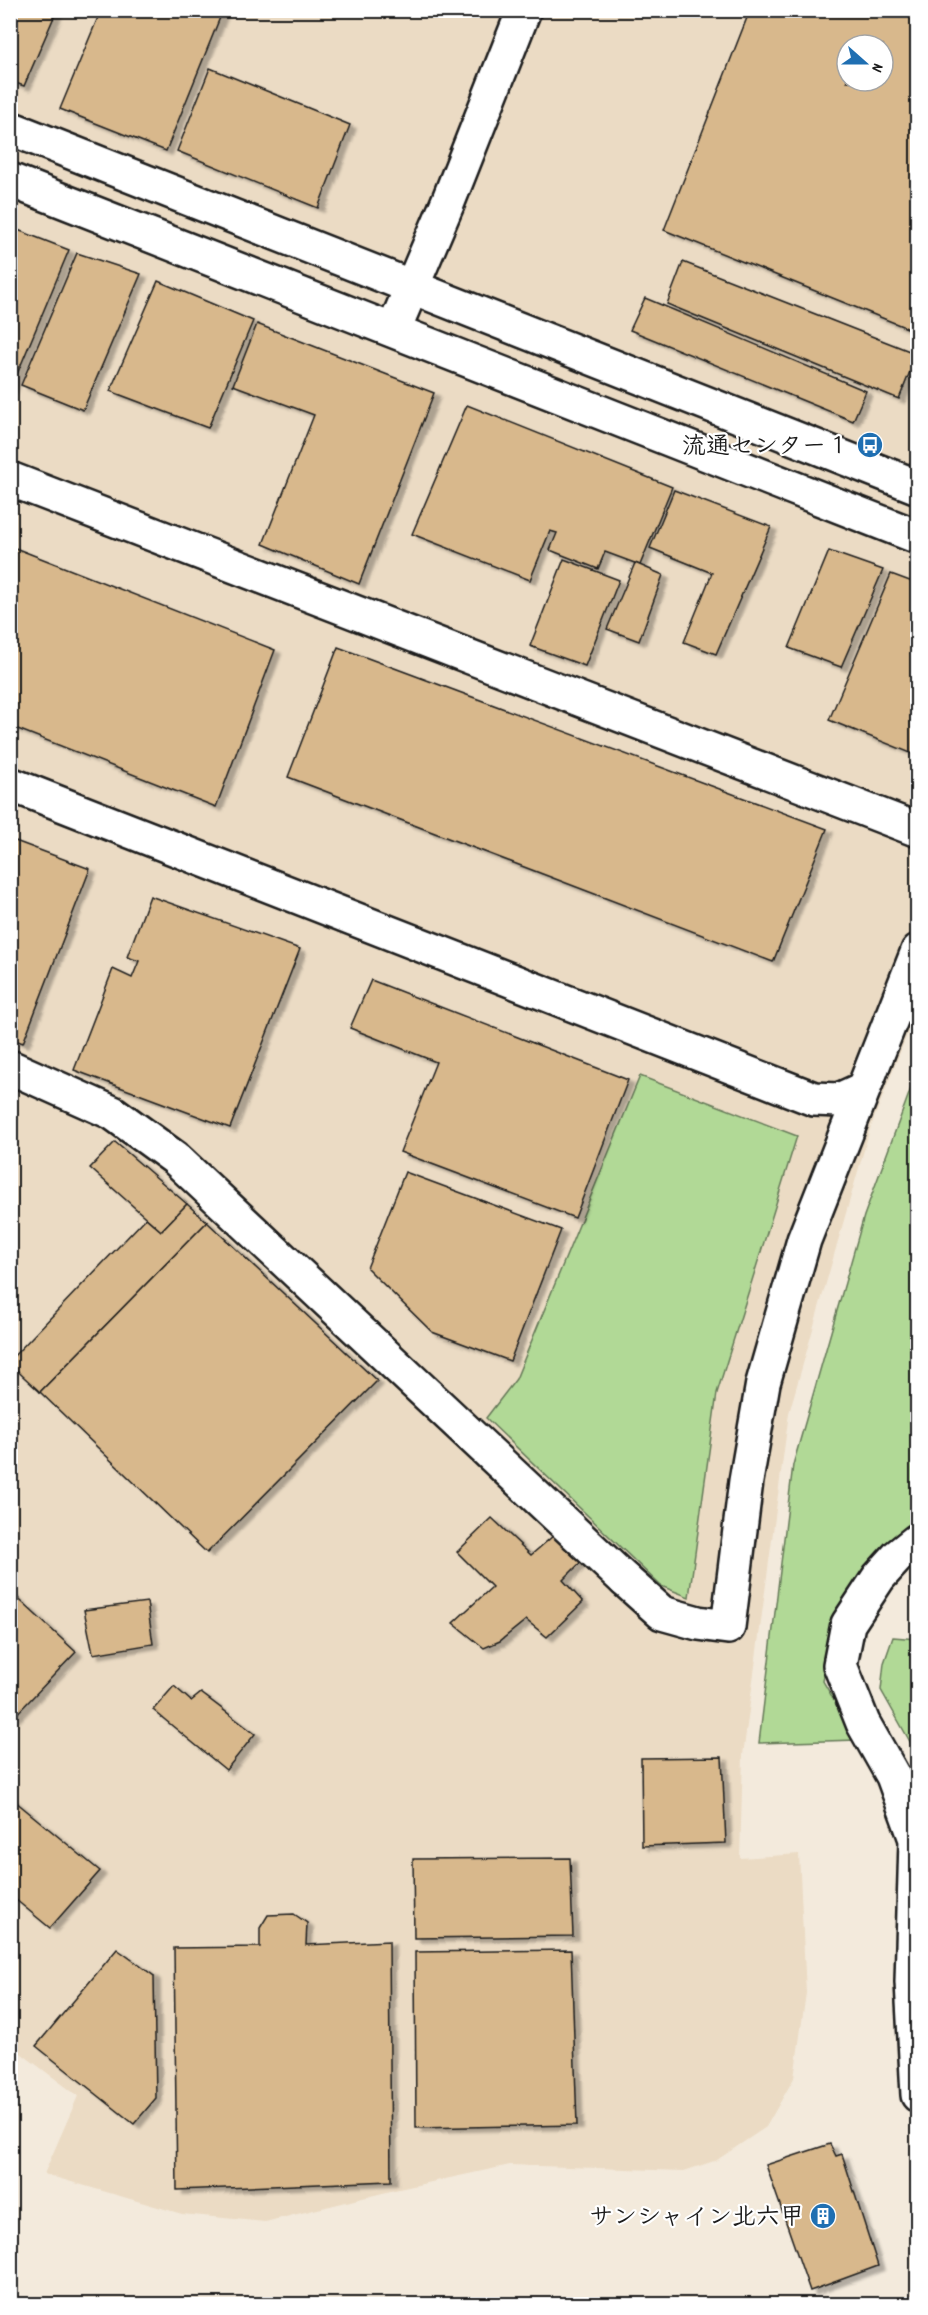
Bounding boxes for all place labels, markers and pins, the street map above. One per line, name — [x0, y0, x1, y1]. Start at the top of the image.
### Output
bus stop icon: 流通センター１ — [855, 430, 885, 460]
place label: 流通センター１ — [682, 431, 850, 465]
building icon: サンシャイン北六甲 — [808, 2201, 838, 2231]
place label: サンシャイン北六甲 — [589, 2202, 804, 2236]

